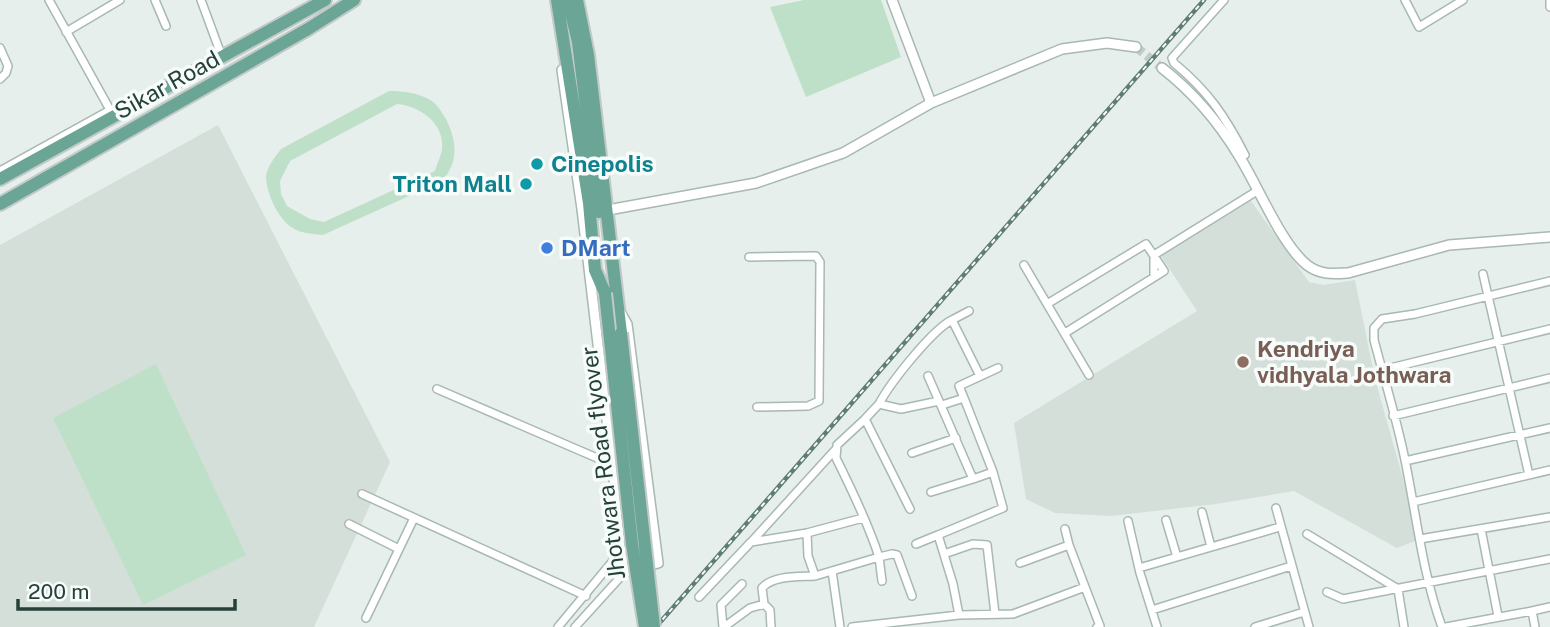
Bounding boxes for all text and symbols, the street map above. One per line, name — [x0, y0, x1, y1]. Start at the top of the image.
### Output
street label: Sikar Road — [110, 45, 224, 124]
place label: Cinepolis — [551, 150, 654, 177]
marker: Cinepolis — [529, 156, 545, 172]
place label: Triton Mall — [392, 170, 512, 197]
marker: Triton Mall — [518, 176, 534, 192]
place label: DMart — [561, 234, 631, 261]
marker: DMart — [539, 240, 555, 256]
place label: Kendriya vidhyala Jothwara — [1257, 335, 1451, 388]
street label: Jhotwara Road flyover — [575, 345, 630, 581]
marker: Kendriya vidhyala Jothwara — [1235, 354, 1251, 370]
scale bar — [18, 568, 234, 612]
text: 200 m — [28, 579, 89, 604]

